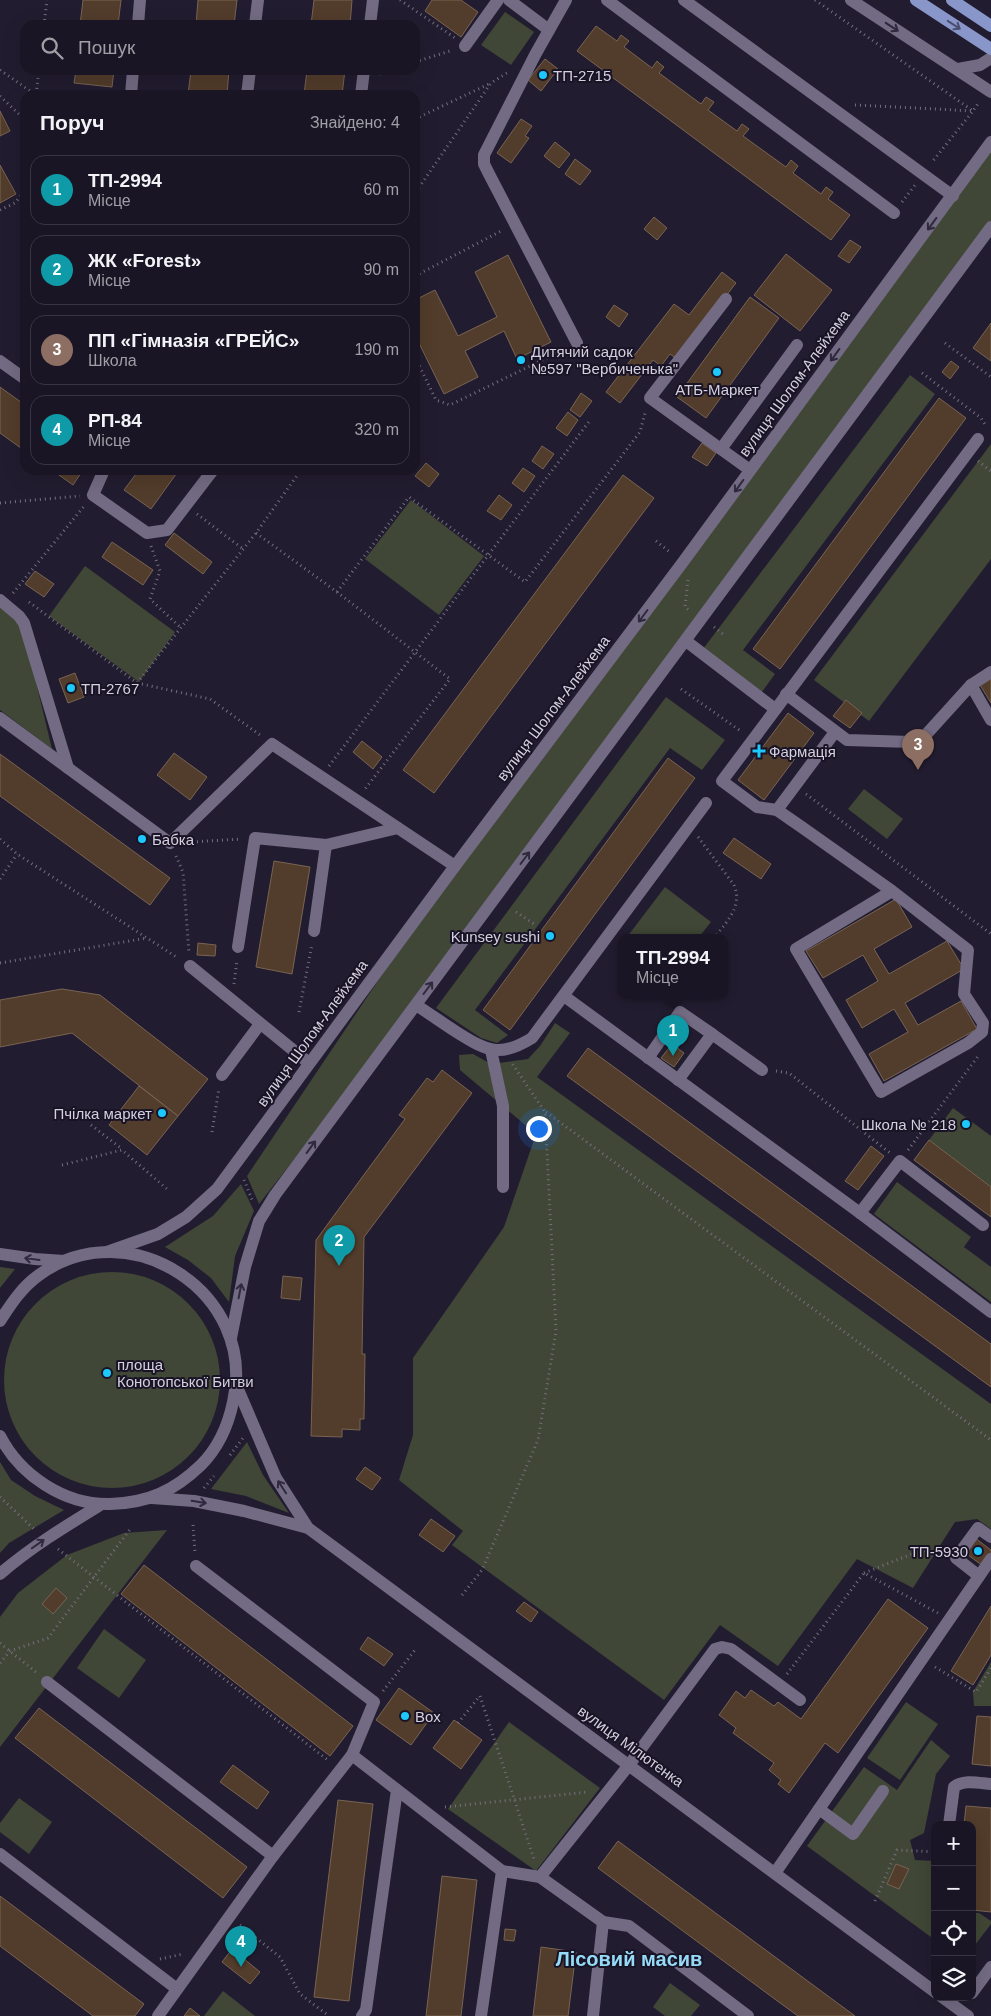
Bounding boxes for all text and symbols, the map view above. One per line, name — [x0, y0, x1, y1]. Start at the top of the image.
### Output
search box — [20, 20, 420, 75]
one-way arrow — [946, 20, 960, 30]
one-way arrow — [885, 22, 899, 32]
icon: search — [38, 34, 66, 62]
text: Пошук — [78, 37, 135, 58]
place label: ТП-2715 — [553, 67, 611, 84]
marker: ТП-2715 — [537, 69, 549, 81]
text: Поруч — [40, 111, 104, 134]
text: Знайдено: 4 — [310, 114, 400, 131]
text: ТП-2994 — [88, 170, 162, 191]
text: 1 — [53, 181, 61, 198]
text: 60 m — [363, 181, 399, 198]
text: Місце — [88, 192, 131, 209]
one-way arrow — [927, 217, 937, 231]
text: ЖК «Forest» — [88, 250, 201, 271]
text: 2 — [53, 261, 61, 278]
text: 90 m — [363, 261, 399, 278]
text: Місце — [88, 272, 131, 289]
street label: вулиця Шолом-Алейхема — [735, 306, 853, 460]
text: ПП «Гімназія «ГРЕЙС» — [88, 330, 299, 351]
text: 3 — [53, 341, 61, 358]
text: 190 m — [355, 341, 399, 358]
place label: Дитячий садок №597 "Вербиченька" — [531, 343, 678, 377]
one-way arrow — [830, 348, 841, 361]
text: Школа — [88, 352, 137, 369]
marker: Дитячий садок №597 "Вербиченька" — [515, 354, 527, 366]
marker: АТБ-Маркет — [711, 366, 723, 378]
place label: АТБ-Маркет — [675, 381, 759, 398]
text: РП-84 — [88, 410, 142, 431]
text: 4 — [53, 421, 61, 438]
text: 320 m — [355, 421, 399, 438]
text: Місце — [88, 432, 131, 449]
one-way arrow — [734, 478, 744, 492]
one-way arrow — [637, 609, 648, 622]
street label: вулиця Шолом-Алейхема — [493, 632, 613, 784]
place label: ТП-2767 — [81, 680, 139, 697]
marker: ТП-2767 — [65, 682, 77, 694]
pin: 3 — [902, 729, 934, 770]
place label: Фармація — [769, 743, 836, 760]
marker: Фармація — [753, 745, 765, 757]
place label: Бабка — [152, 831, 195, 848]
marker: Бабка — [136, 833, 148, 845]
one-way arrow — [520, 851, 530, 865]
place label: Kunsey sushi — [451, 928, 540, 945]
marker: Kunsey sushi — [544, 930, 556, 942]
popup — [618, 934, 728, 999]
text: ТП-2994 — [636, 947, 710, 968]
street label: вулиця Шолом-Алейхема — [253, 956, 371, 1110]
text: Місце — [636, 969, 679, 986]
one-way arrow — [423, 981, 433, 995]
pin: 1 — [657, 1015, 689, 1056]
place label: Пчілка маркет — [53, 1105, 152, 1122]
marker: Пчілка маркет — [156, 1107, 168, 1119]
your location — [526, 1116, 552, 1142]
place label: Школа № 218 — [861, 1116, 956, 1133]
marker: Школа № 218 — [960, 1118, 972, 1130]
one-way arrow — [306, 1140, 316, 1154]
pin: 2 — [323, 1225, 355, 1266]
one-way arrow — [24, 1253, 40, 1263]
one-way arrow — [236, 1283, 246, 1299]
place label: площа Конотопської Битви — [117, 1356, 254, 1390]
marker: площа Конотопської Битви — [101, 1367, 113, 1379]
one-way arrow — [277, 1480, 287, 1494]
one-way arrow — [190, 1498, 206, 1508]
one-way arrow — [31, 1539, 45, 1549]
place label: ТП-5930 — [910, 1543, 968, 1560]
marker: ТП-5930 — [972, 1545, 984, 1557]
street label: вулиця Мілютенка — [575, 1702, 688, 1791]
place label: Box — [415, 1708, 441, 1725]
marker: Box — [399, 1710, 411, 1722]
map controls — [931, 1821, 976, 2001]
button: + — [931, 1821, 976, 1866]
button: − — [931, 1866, 976, 1911]
button: locate — [931, 1911, 976, 1956]
pin: 4 — [225, 1926, 257, 1967]
district label: Лісовий масив — [556, 1948, 702, 1970]
button: layers — [931, 1956, 976, 2001]

